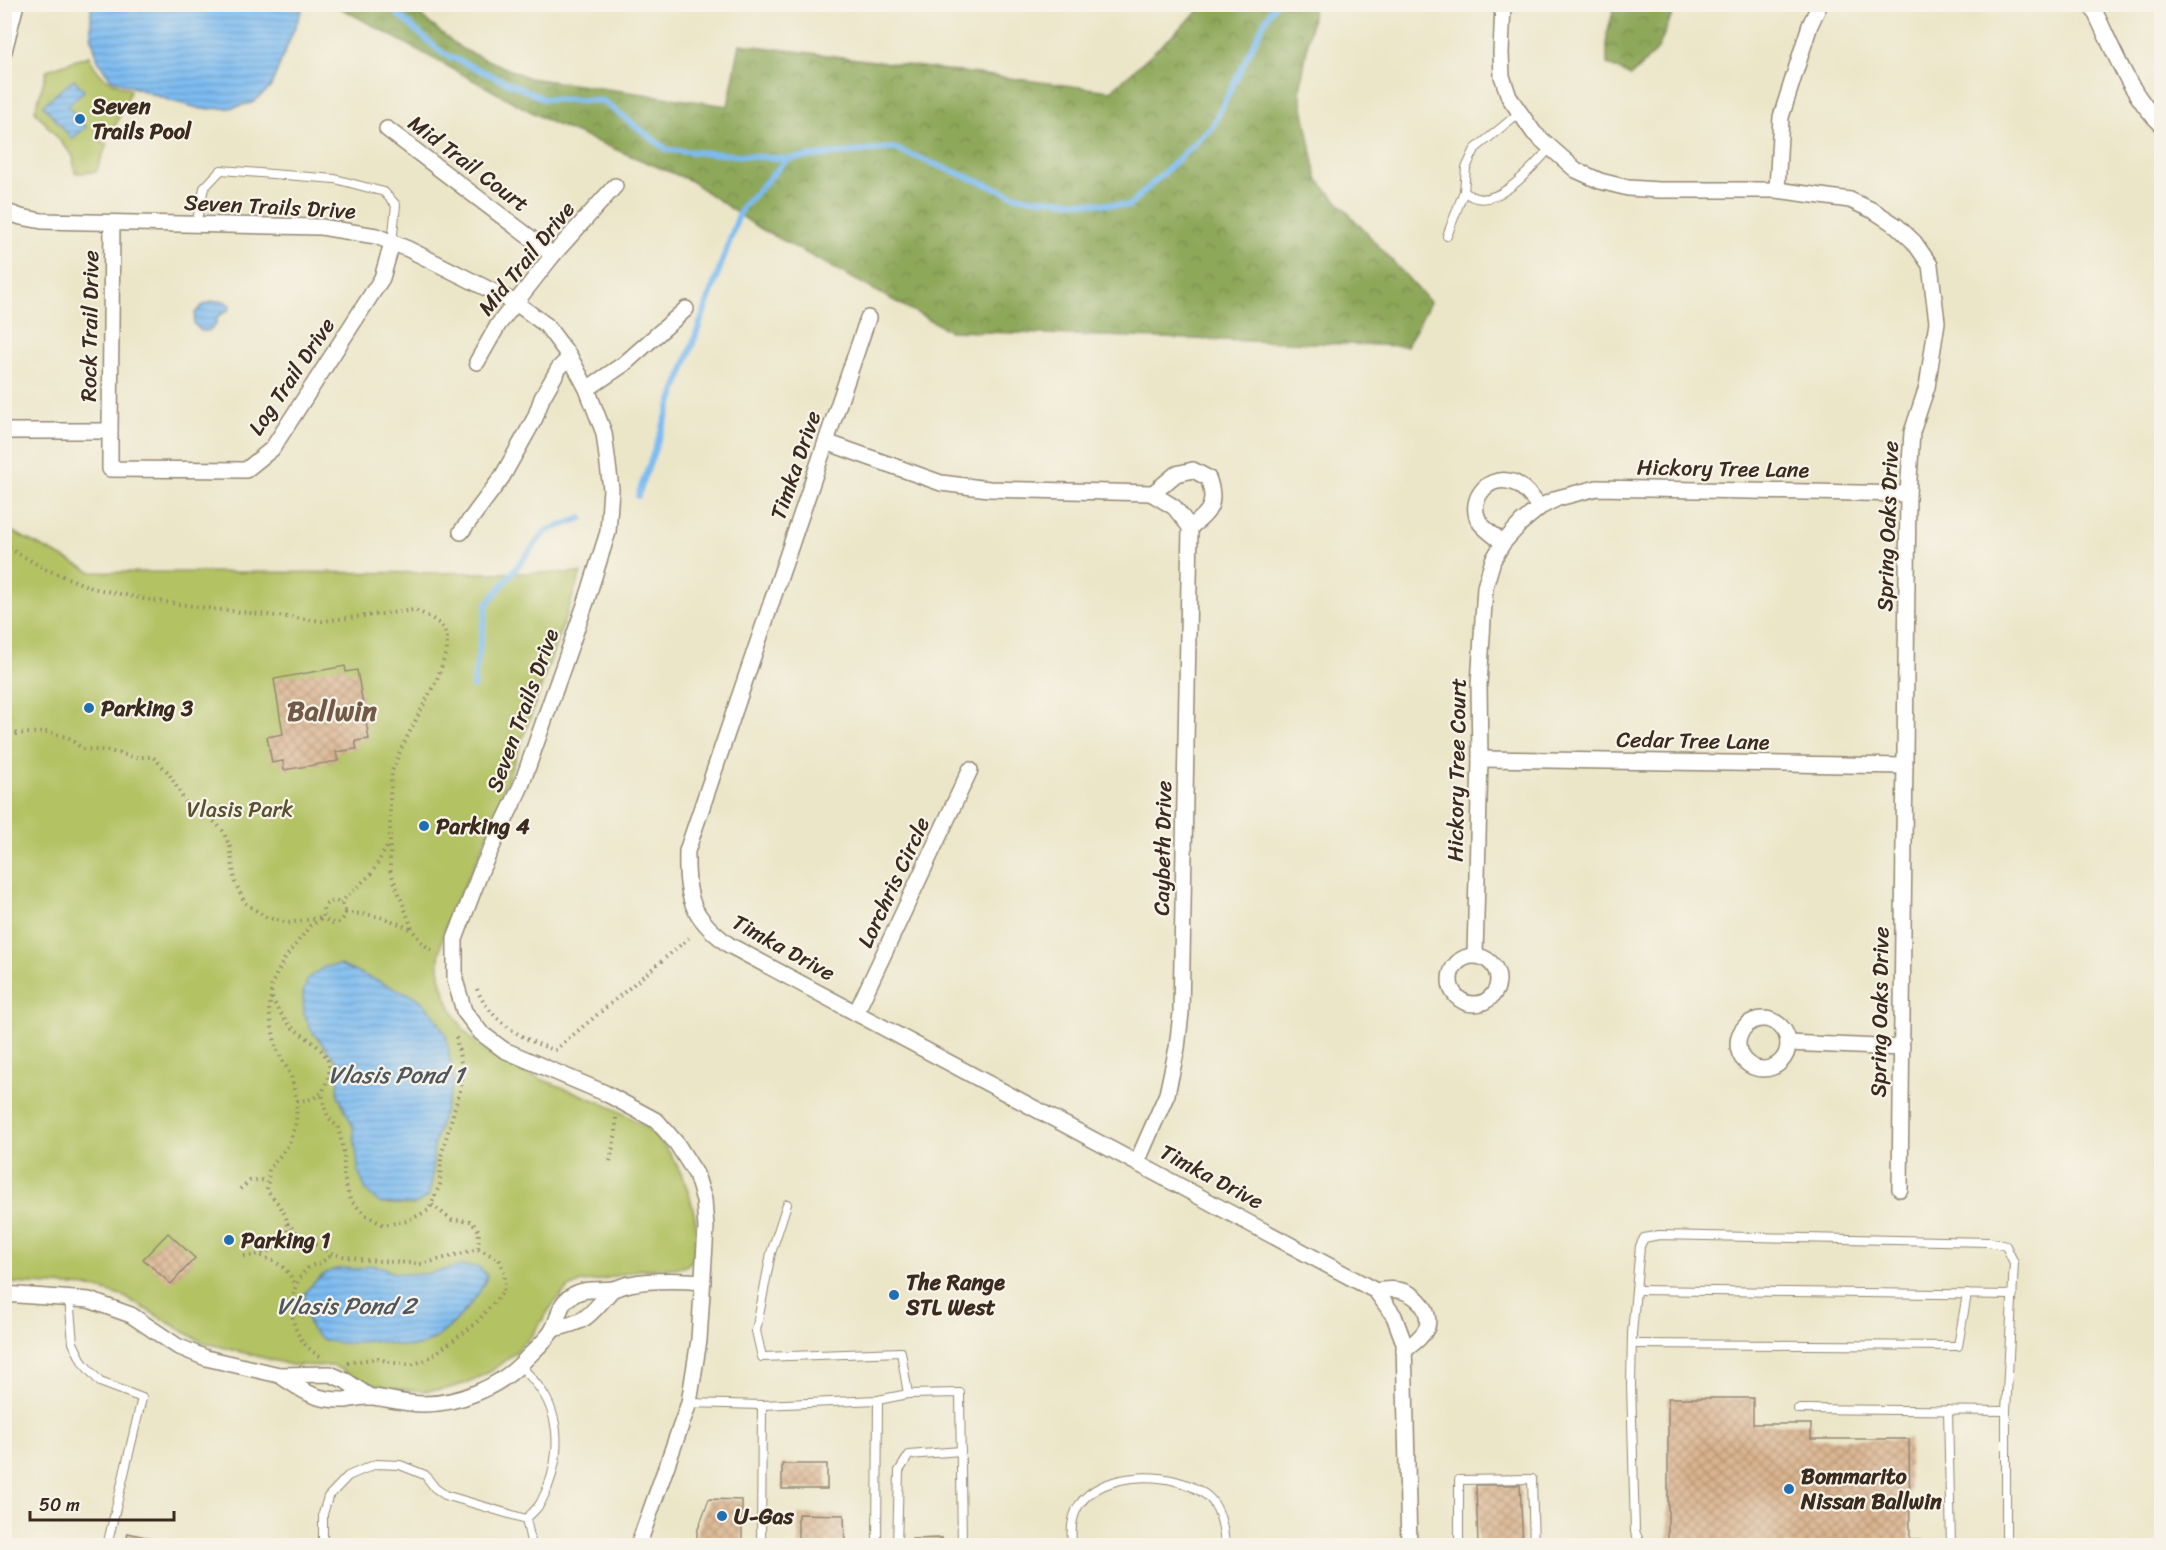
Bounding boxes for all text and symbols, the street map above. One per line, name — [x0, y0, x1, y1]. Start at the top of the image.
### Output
place label: Seven Trails Pool — [91, 87, 193, 151]
street label: Mid Trail Court — [399, 105, 538, 223]
marker: Seven Trails Pool — [73, 112, 87, 126]
street label: Seven Trails Drive — [183, 183, 357, 230]
street label: Mid Trail Drive — [468, 192, 585, 325]
street label: Rock Trail Drive — [69, 250, 110, 402]
street label: Log Trail Drive — [237, 309, 346, 443]
street label: Timka Drive — [759, 405, 832, 525]
street label: Spring Oaks Drive — [1865, 440, 1910, 612]
street label: Hickory Tree Lane — [1637, 447, 1810, 490]
street label: Seven Trails Drive — [475, 622, 570, 798]
street label: Hickory Tree Court — [1435, 677, 1478, 862]
district label: Ballwin — [287, 686, 378, 735]
place label: Parking 3 — [101, 689, 193, 728]
marker: Parking 3 — [82, 701, 96, 715]
street label: Cedar Tree Lane — [1616, 720, 1770, 761]
street label: Caybeth Drive — [1142, 780, 1183, 916]
park label: Vlasis Park — [187, 790, 294, 829]
place label: Parking 4 — [436, 807, 530, 846]
street label: Lorchris Circle — [846, 810, 941, 954]
marker: Parking 4 — [417, 819, 431, 833]
street label: Timka Drive — [725, 903, 843, 992]
street label: Spring Oaks Drive — [1859, 926, 1900, 1098]
water label: Vlasis Pond 1 — [328, 1054, 467, 1096]
street label: Timka Drive — [1153, 1133, 1271, 1220]
place label: Parking 1 — [241, 1221, 331, 1260]
marker: Parking 1 — [222, 1233, 236, 1247]
place label: The Range STL West — [905, 1263, 1005, 1327]
water label: Vlasis Pond 2 — [276, 1285, 419, 1327]
marker: The Range STL West — [887, 1288, 901, 1302]
place label: Bommarito Nissan Ballwin — [1800, 1457, 1942, 1521]
marker: Bommarito Nissan Ballwin — [1782, 1482, 1796, 1496]
scale bar — [30, 1484, 174, 1522]
text: 50 m — [39, 1489, 80, 1521]
place label: U-Gas — [734, 1497, 795, 1536]
marker: U-Gas — [715, 1509, 729, 1523]

